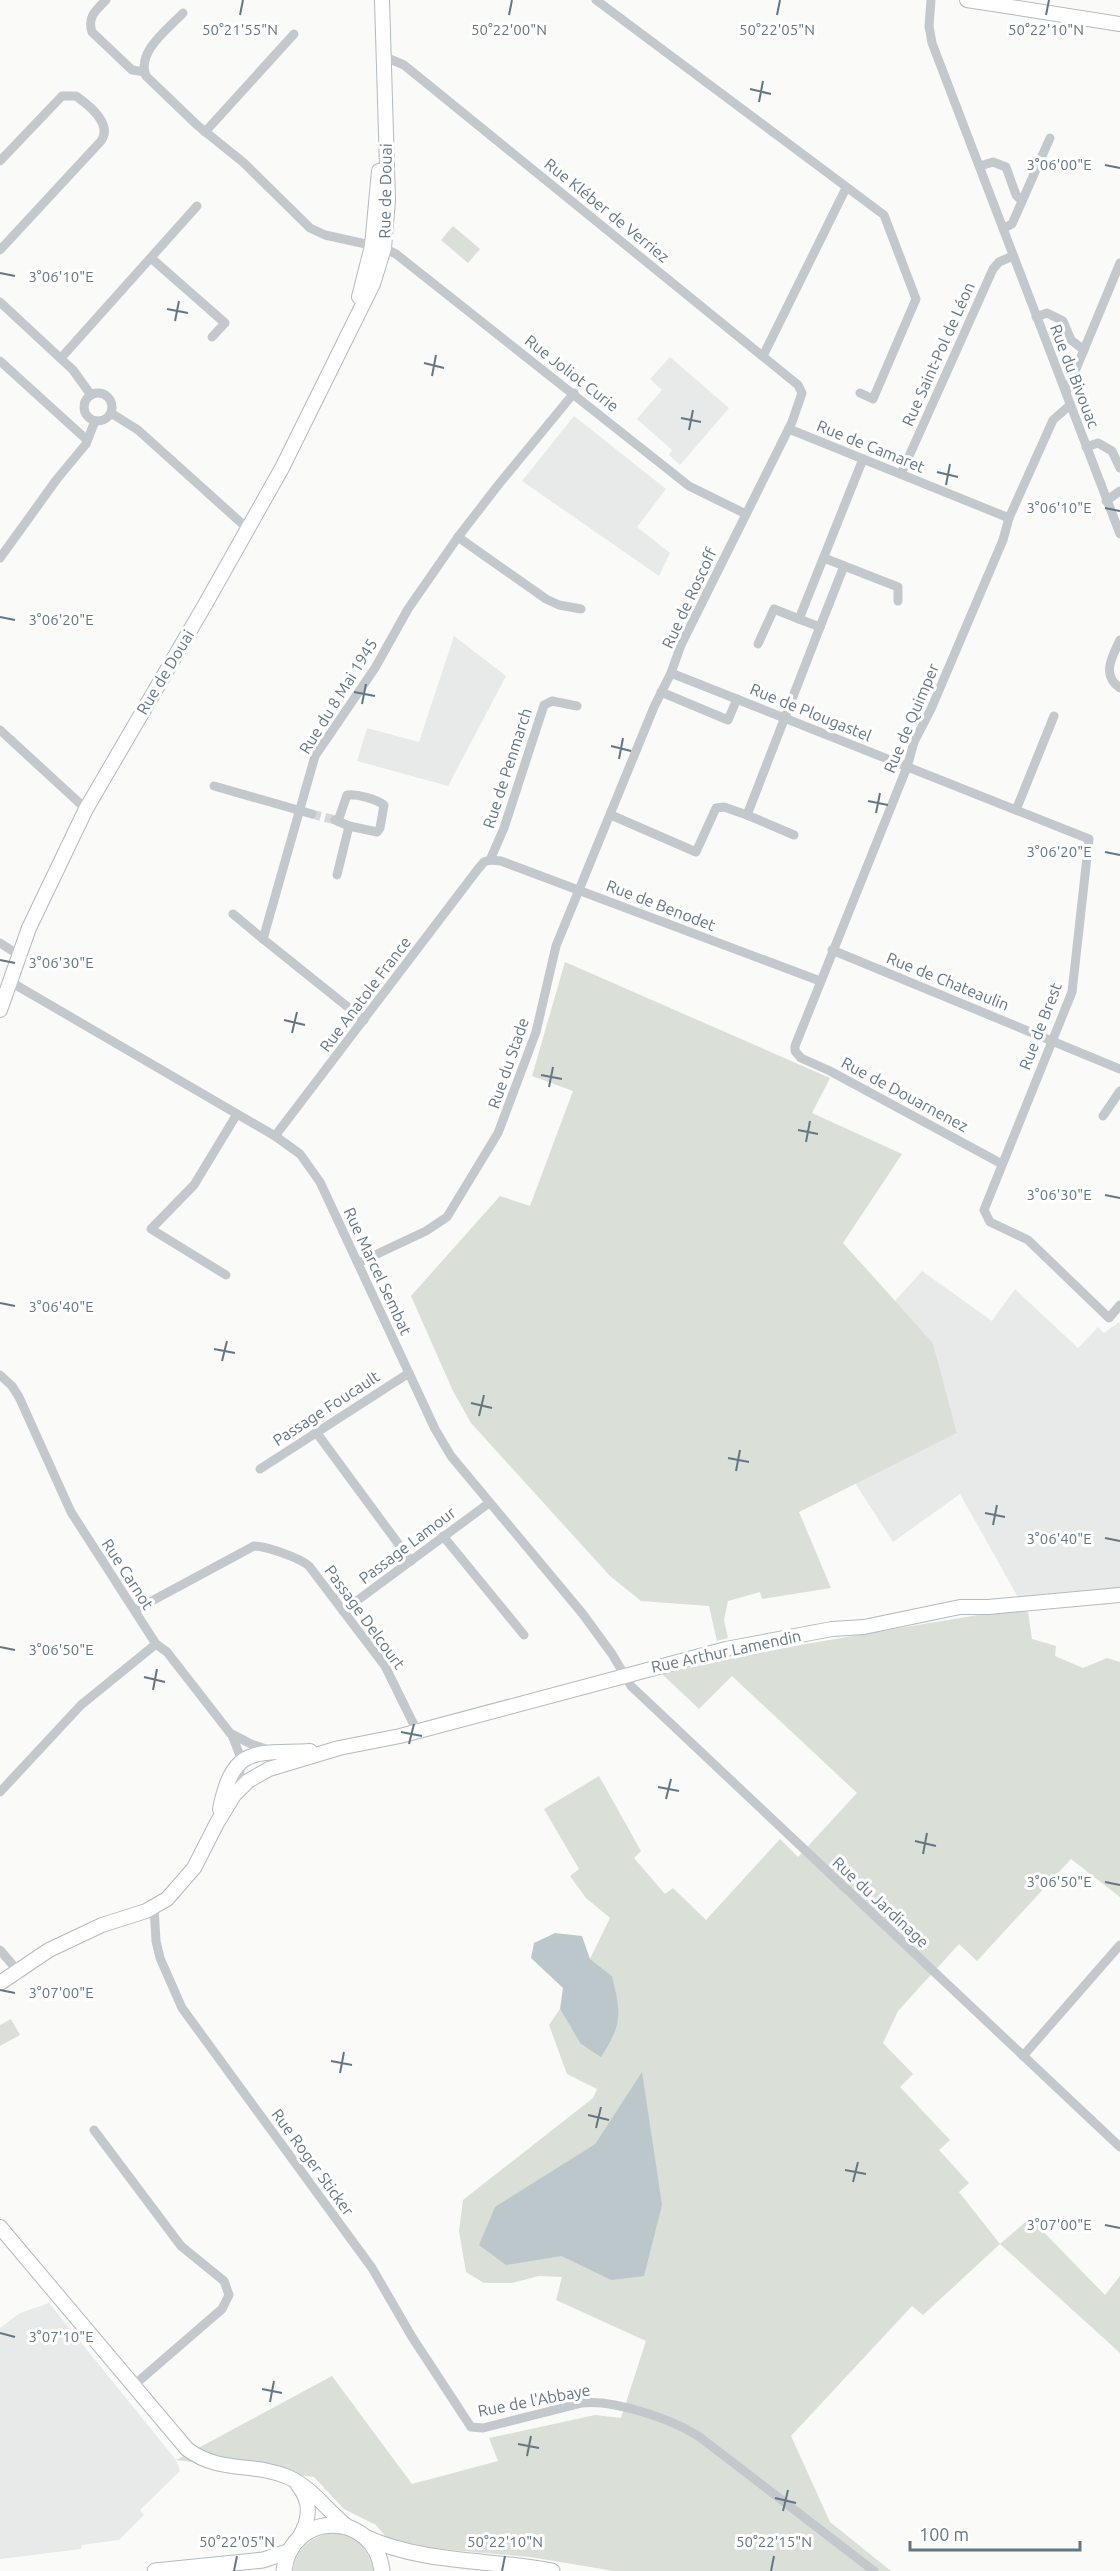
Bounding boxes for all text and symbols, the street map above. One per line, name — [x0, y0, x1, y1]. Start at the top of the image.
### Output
text: 50°21'55"N — [202, 21, 278, 38]
text: 50°22'00"N — [471, 21, 547, 38]
text: 50°22'05"N — [739, 21, 815, 38]
text: 50°22'10"N — [1008, 21, 1084, 38]
street label: Rue de Douai — [375, 143, 395, 239]
street label: Rue Kléber de Verriez — [541, 154, 673, 266]
text: 3°06'00"E — [1026, 156, 1092, 173]
text: 3°06'10"E — [28, 268, 94, 285]
street label: Rue Saint-Pol de Léon — [898, 279, 978, 429]
street label: Rue du Bivouac — [1047, 322, 1103, 431]
street label: Rue Joliot Curie — [522, 331, 622, 415]
street label: Rue de Camaret — [814, 416, 928, 476]
text: 3°06'10"E — [1026, 499, 1092, 516]
street label: Rue de Roscoff — [658, 544, 720, 651]
text: 3°06'20"E — [28, 611, 94, 628]
street label: Rue de Douai — [133, 626, 197, 718]
street label: Rue du 8 Mai 1945 — [295, 635, 381, 757]
street label: Rue de Quimper — [880, 661, 942, 775]
street label: Rue de Plougastel — [748, 679, 874, 745]
street label: Rue de Penmarch — [479, 706, 535, 830]
text: 3°06'20"E — [1026, 843, 1092, 860]
street label: Rue de Benodet — [604, 876, 719, 934]
street label: Rue Anatole France — [316, 933, 414, 1055]
street label: Rue de Chateaulin — [884, 948, 1012, 1014]
text: 3°06'30"E — [28, 954, 94, 971]
street label: Rue de Brest — [1015, 979, 1065, 1072]
street label: Rue du Stade — [484, 1015, 532, 1111]
street label: Rue de Douarnenez — [839, 1053, 971, 1135]
text: 3°06'30"E — [1026, 1186, 1092, 1203]
street label: Rue Marcel Sembat — [341, 1204, 416, 1338]
text: 3°06'40"E — [28, 1298, 94, 1315]
street label: Passage Foucault — [269, 1366, 383, 1449]
street label: Passage Lamour — [355, 1503, 459, 1587]
text: 3°06'40"E — [1026, 1530, 1092, 1547]
street label: Rue Carnot — [99, 1535, 158, 1613]
street label: Passage Delcourt — [321, 1562, 409, 1673]
street label: Rue Arthur Lamendin — [649, 1626, 803, 1676]
text: 3°06'50"E — [28, 1641, 94, 1658]
street label: Rue du Jardinage — [829, 1853, 933, 1951]
text: 3°06'50"E — [1026, 1873, 1092, 1890]
text: 3°07'00"E — [28, 1984, 94, 2001]
street label: Rue Roger Sticker — [268, 2105, 358, 2219]
text: 3°07'00"E — [1026, 2216, 1092, 2233]
text: 3°07'10"E — [28, 2328, 94, 2345]
street label: Rue de l'Abbaye — [476, 2380, 592, 2420]
scale bar — [910, 2514, 1080, 2552]
text: 100 m — [919, 2524, 969, 2544]
text: 50°22'05"N — [199, 2533, 275, 2550]
text: 50°22'10"N — [467, 2533, 543, 2550]
text: 50°22'15"N — [736, 2533, 812, 2550]

